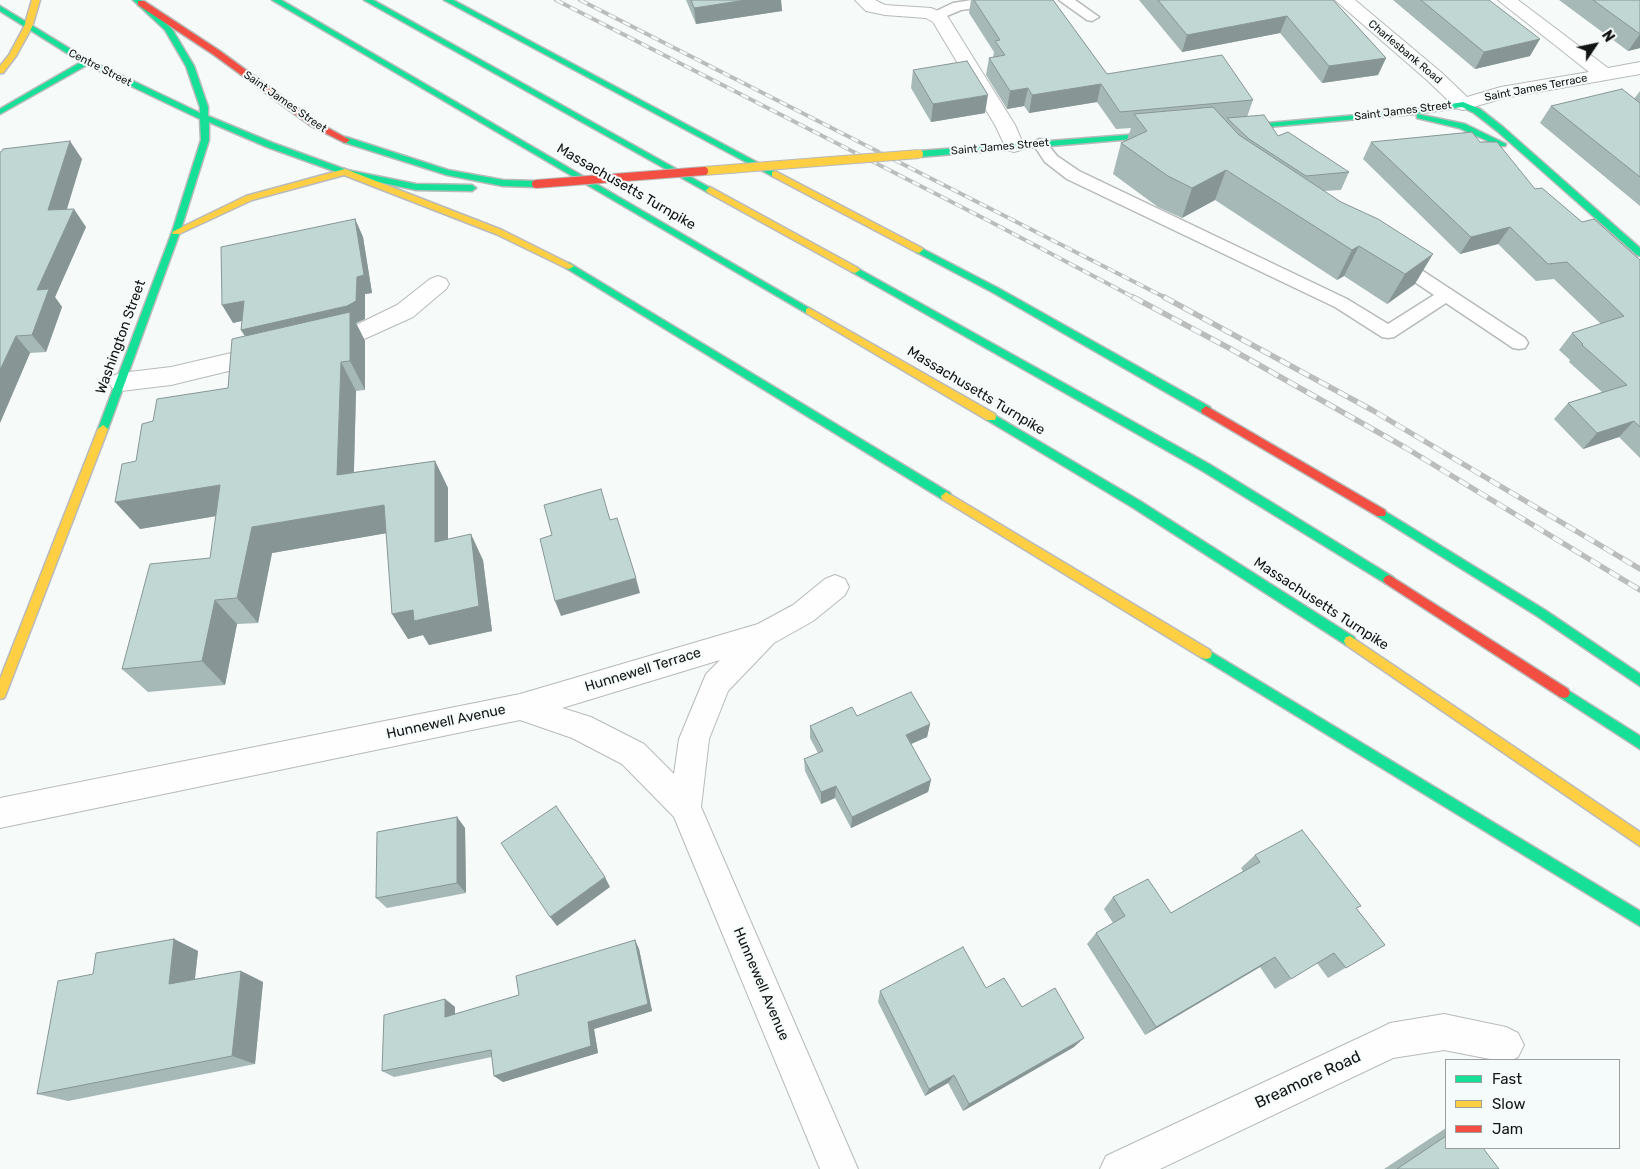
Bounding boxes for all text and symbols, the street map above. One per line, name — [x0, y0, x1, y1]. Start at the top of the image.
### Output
street label: Charlesbank Road — [1365, 17, 1445, 87]
north arrow — [1570, 20, 1620, 70]
text: N — [1598, 27, 1618, 45]
street label: Centre Street — [66, 46, 134, 90]
street label: Saint James Street — [241, 68, 329, 136]
street label: Saint James Terrace — [1483, 72, 1589, 104]
street label: Saint James Street — [1353, 98, 1453, 124]
street label: Saint James Street — [951, 136, 1049, 158]
street label: Massachusetts Turnpike — [554, 140, 698, 234]
street label: Washington Street — [93, 278, 149, 396]
street label: Massachusetts Turnpike — [904, 343, 1048, 439]
street label: Massachusetts Turnpike — [1250, 554, 1392, 654]
street label: Hunnewell Terrace — [583, 644, 703, 696]
street label: Hunnewell Avenue — [385, 701, 507, 743]
street label: Hunnewell Avenue — [730, 925, 792, 1043]
street label: Breamore Road — [1252, 1047, 1364, 1113]
legend — [1445, 1059, 1620, 1149]
text: Fast — [1492, 1070, 1522, 1088]
text: Slow — [1492, 1095, 1525, 1113]
text: Jam — [1492, 1120, 1523, 1138]

